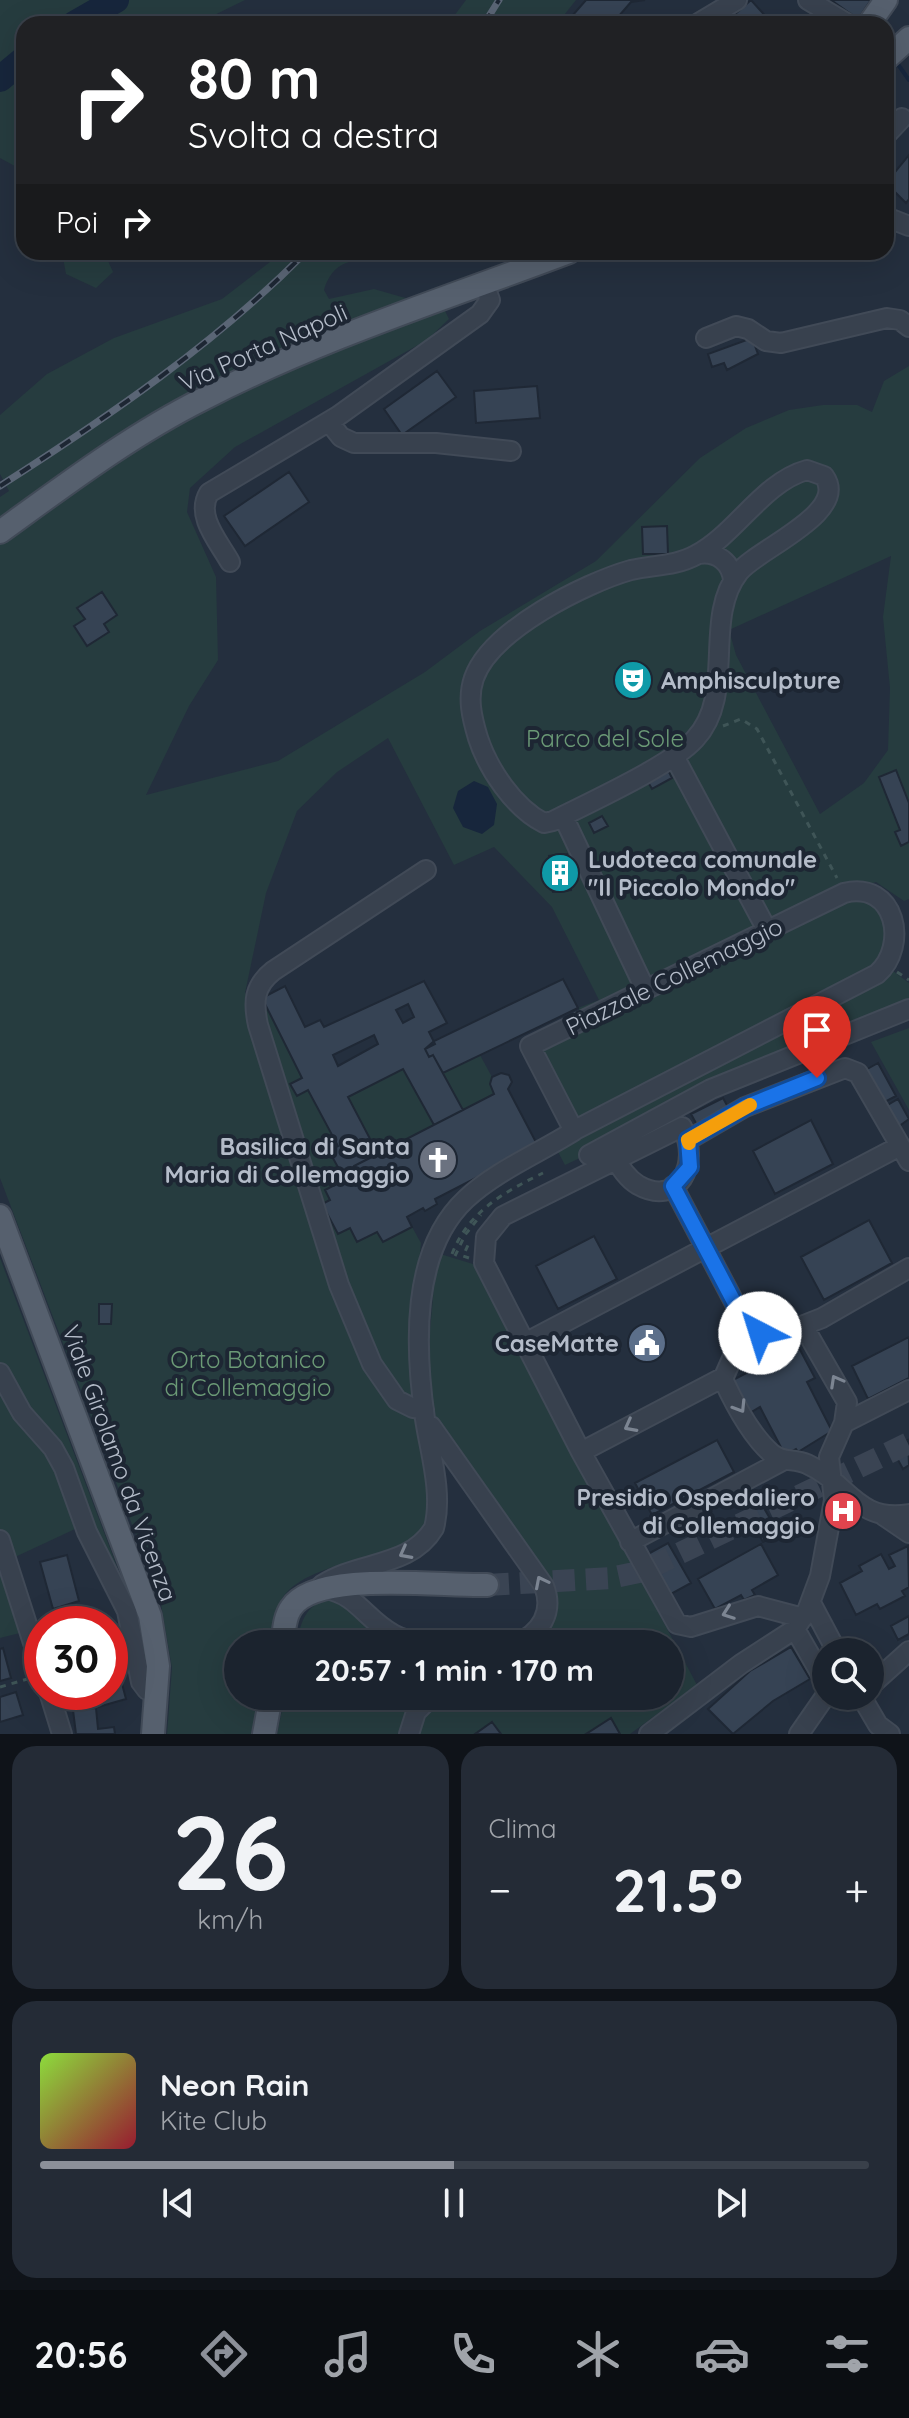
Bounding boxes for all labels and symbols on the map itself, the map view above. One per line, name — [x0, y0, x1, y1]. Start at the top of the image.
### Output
street label: Via Porta Napoli — [174, 296, 352, 398]
theatre icon: Amphisculpture — [612, 659, 654, 701]
place label: Amphisculpture — [661, 665, 841, 695]
park label: Parco del Sole — [526, 723, 684, 753]
place label: Ludoteca comunale "Il Piccolo Mondo" — [588, 844, 817, 902]
building icon: Ludoteca comunale "Il Piccolo Mondo" — [539, 852, 581, 894]
street label: Piazzale Collemaggio — [561, 910, 787, 1042]
pin — [783, 996, 851, 1078]
place label: Basilica di Santa Maria di Collemaggio — [165, 1131, 410, 1189]
church icon: Basilica di Santa Maria di Collemaggio — [417, 1139, 459, 1181]
position arrow — [718, 1291, 802, 1375]
street label: Viale Girolamo da Vicenza — [56, 1321, 184, 1605]
public building icon: CaseMatte — [626, 1322, 668, 1364]
place label: CaseMatte — [495, 1328, 619, 1358]
park label: Orto Botanico di Collemaggio — [165, 1344, 331, 1402]
one-way arrow — [831, 1374, 846, 1389]
one-way arrow — [730, 1398, 745, 1413]
one-way arrow — [624, 1417, 638, 1432]
place label: Presidio Ospedaliero di Collemaggio — [576, 1482, 815, 1540]
hospital icon: Presidio Ospedaliero di Collemaggio — [822, 1490, 864, 1532]
one-way arrow — [399, 1544, 413, 1559]
one-way arrow — [535, 1576, 550, 1590]
one-way arrow — [722, 1604, 736, 1620]
speed limit sign: 30 — [24, 1606, 128, 1710]

